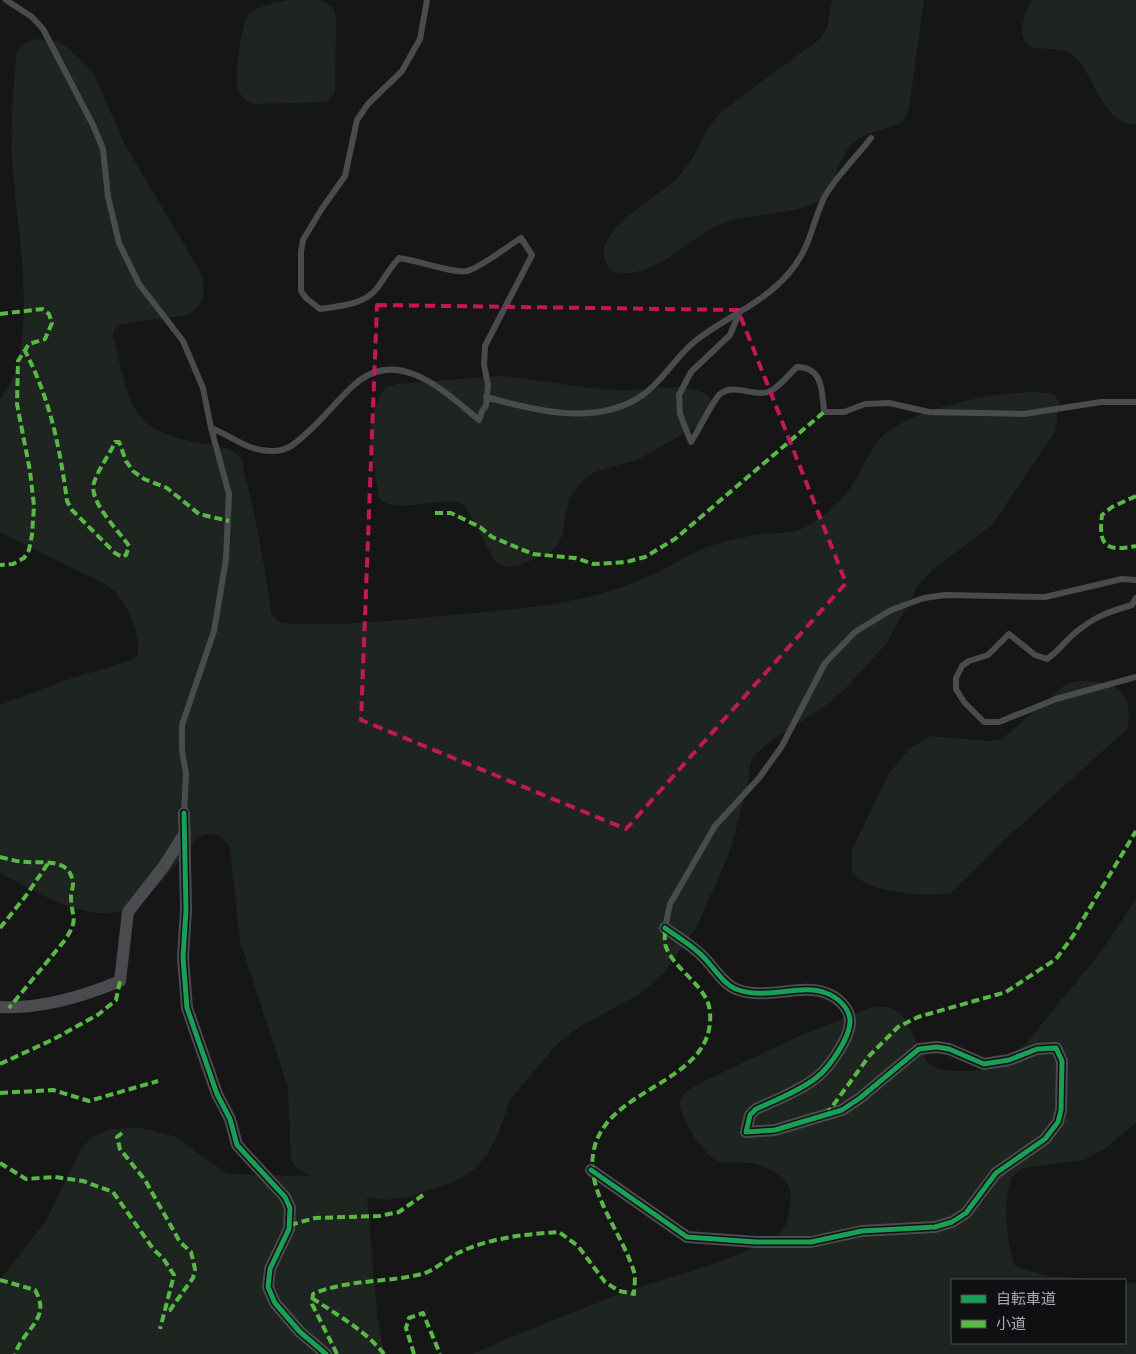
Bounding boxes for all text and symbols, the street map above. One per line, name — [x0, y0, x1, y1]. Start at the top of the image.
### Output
legend — [951, 1279, 1126, 1344]
text: 自転車道 — [996, 1290, 1056, 1307]
text: 小道 — [996, 1315, 1026, 1332]

